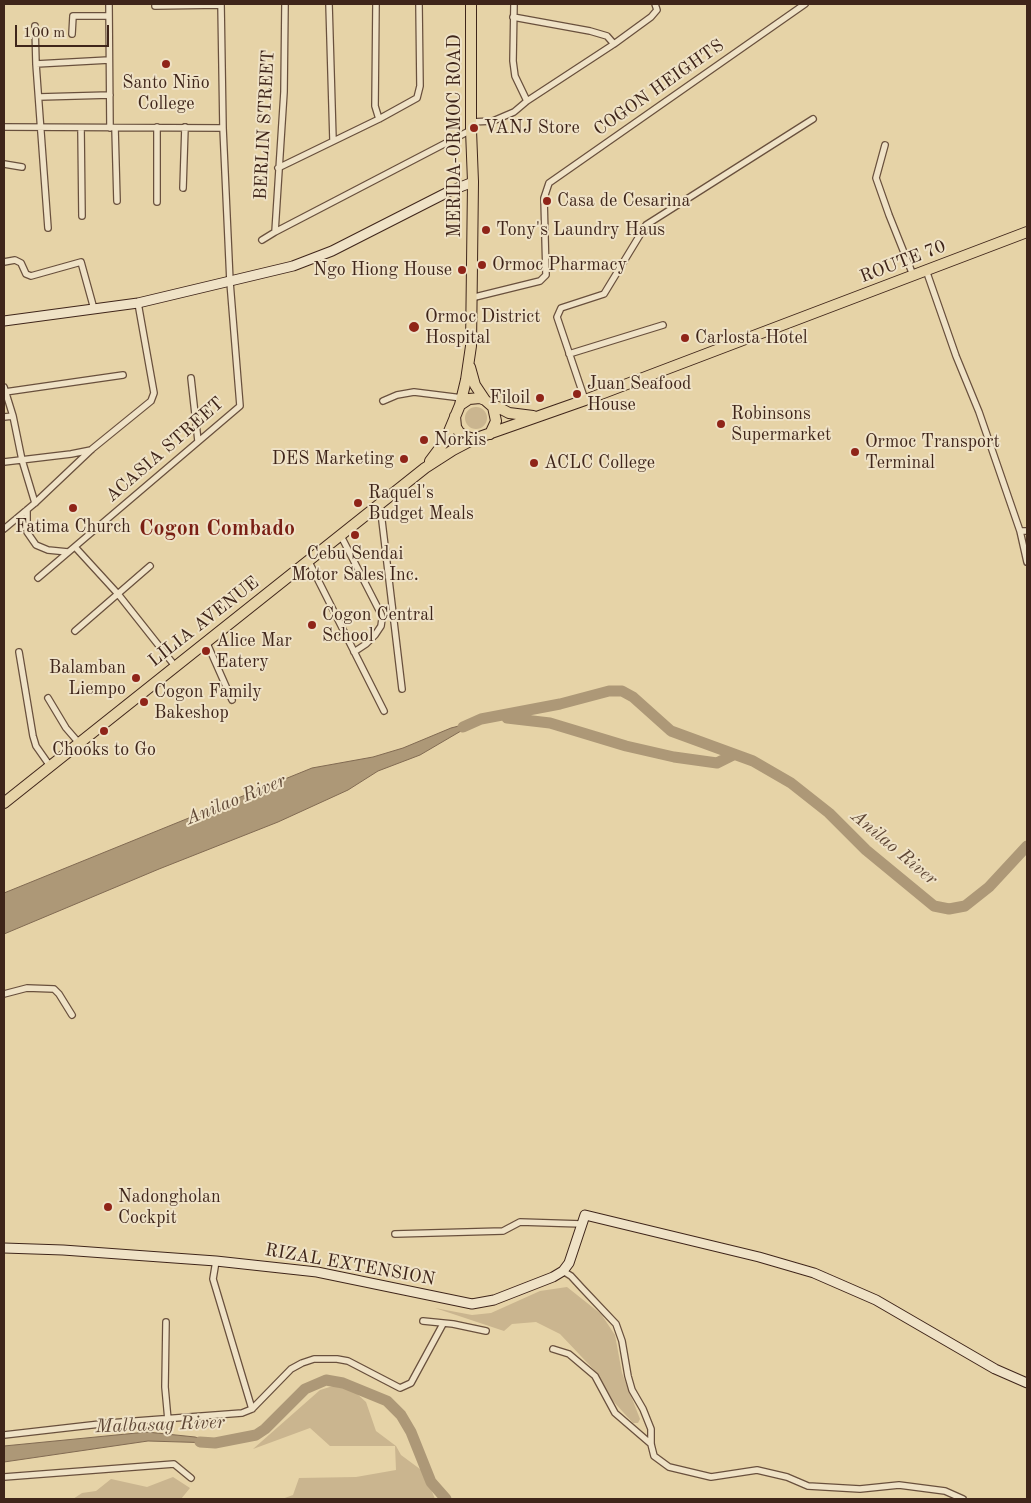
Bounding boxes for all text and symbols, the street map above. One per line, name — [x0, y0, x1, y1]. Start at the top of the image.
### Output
scale bar — [18, 15, 111, 47]
text: 100 m — [23, 26, 65, 41]
street label: MERIDA-ORMOC ROAD — [444, 34, 466, 238]
street label: COGON HEIGHTS — [590, 35, 728, 141]
street label: BERLIN STREET — [250, 49, 280, 201]
marker: Santo Niño College — [160, 58, 172, 70]
place label: Santo Niño College — [122, 72, 210, 115]
place label: VANJ Store — [484, 117, 580, 139]
marker: VANJ Store — [468, 122, 480, 134]
place label: Casa de Cesarina — [557, 190, 690, 212]
marker: Casa de Cesarina — [541, 195, 553, 207]
place label: Tony's Laundry Haus — [496, 219, 665, 241]
marker: Tony's Laundry Haus — [480, 224, 492, 236]
street label: ROUTE 70 — [857, 236, 949, 288]
place label: Ormoc Pharmacy — [492, 254, 627, 276]
place label: Ngo Hiong House — [313, 259, 452, 281]
marker: Ormoc Pharmacy — [476, 259, 488, 271]
marker: Ngo Hiong House — [456, 264, 468, 276]
place label: Ormoc District Hospital — [425, 306, 540, 348]
marker: Ormoc District Hospital — [407, 320, 421, 334]
place label: Carlosta Hotel — [695, 327, 808, 349]
marker: Carlosta Hotel — [679, 332, 691, 344]
place label: Juan Seafood House — [587, 373, 692, 416]
place label: Filoil — [489, 387, 530, 409]
marker: Juan Seafood House — [571, 388, 583, 400]
marker: Filoil — [534, 392, 546, 404]
street label: ACASIA STREET — [102, 393, 228, 507]
place label: Robinsons Supermarket — [731, 403, 831, 446]
marker: Robinsons Supermarket — [715, 418, 727, 430]
place label: Norkis — [434, 429, 486, 451]
place label: Ormoc Transport Terminal — [865, 431, 1000, 474]
marker: Norkis — [418, 434, 430, 446]
marker: Ormoc Transport Terminal — [849, 446, 861, 458]
place label: DES Marketing — [272, 448, 394, 470]
place label: ACLC College — [544, 452, 655, 474]
marker: DES Marketing — [398, 453, 410, 465]
marker: ACLC College — [528, 457, 540, 469]
place label: Raquel's Budget Meals — [368, 482, 474, 524]
marker: Raquel's Budget Meals — [352, 497, 364, 509]
marker: Fatima Church — [67, 502, 79, 514]
place label: Fatima Church — [15, 516, 131, 538]
district label: Cogon Combado — [139, 516, 295, 542]
marker: Cebu Sendai Motor Sales Inc. — [349, 529, 361, 541]
place label: Cebu Sendai Motor Sales Inc. — [291, 543, 419, 586]
street label: LILIA AVENUE — [144, 572, 264, 672]
place label: Cogon Central School — [322, 604, 434, 646]
marker: Cogon Central School — [306, 619, 318, 631]
place label: Alice Mar Eatery — [216, 630, 292, 672]
marker: Alice Mar Eatery — [200, 645, 212, 657]
place label: Balamban Liempo — [49, 657, 126, 700]
marker: Balamban Liempo — [130, 672, 142, 684]
place label: Cogon Family Bakeshop — [154, 681, 262, 724]
marker: Cogon Family Bakeshop — [138, 696, 150, 708]
marker: Chooks to Go — [98, 725, 110, 737]
place label: Chooks to Go — [52, 739, 156, 761]
water label: Anilao River — [183, 770, 289, 830]
water label: Anilao River — [846, 805, 942, 891]
place label: Nadongholan Cockpit — [118, 1186, 221, 1228]
marker: Nadongholan Cockpit — [102, 1201, 114, 1213]
street label: RIZAL EXTENSION — [263, 1239, 437, 1291]
water label: Malbasag River — [95, 1411, 225, 1439]

